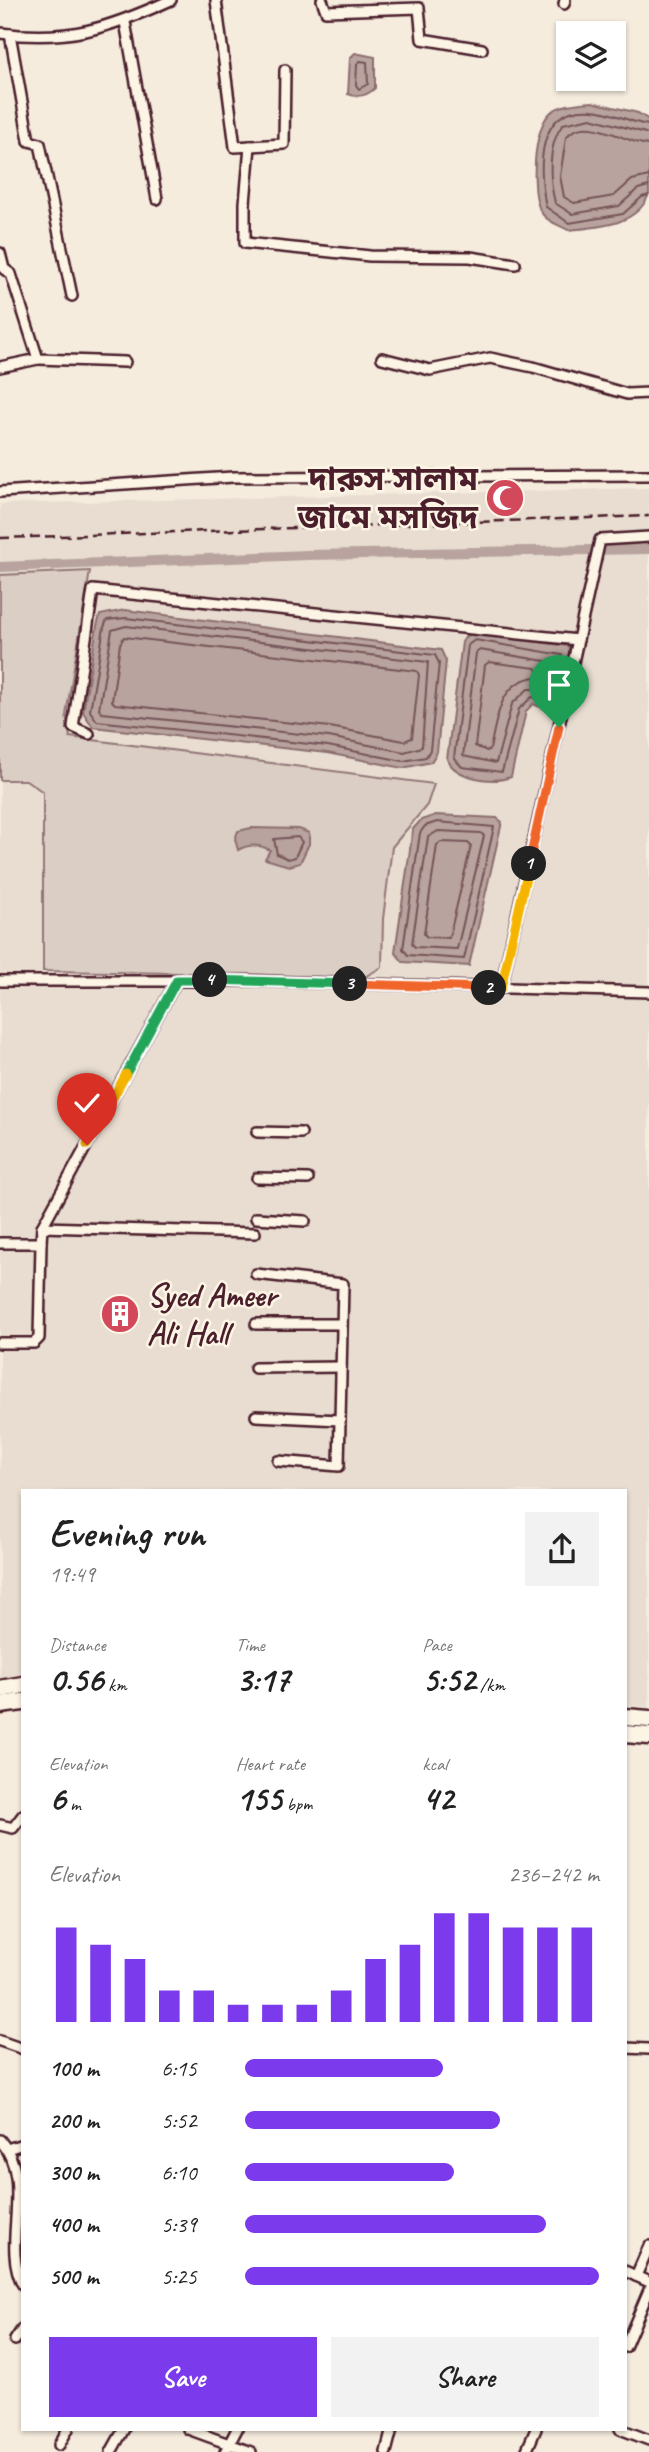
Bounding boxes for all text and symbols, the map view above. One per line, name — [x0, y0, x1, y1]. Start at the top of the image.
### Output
map controls — [556, 21, 626, 91]
button: layers — [556, 21, 626, 91]
place label: দারুস সালাম জামে মসজিদ — [296, 458, 479, 538]
mosque icon: দারুস সালাম জামে মসজিদ — [484, 477, 526, 519]
pin — [529, 655, 589, 727]
icon: arrive — [540, 666, 578, 704]
pin: 1 — [512, 846, 546, 882]
text: 1 — [524, 851, 533, 875]
pin: 4 — [192, 962, 228, 998]
text: 4 — [205, 967, 214, 991]
pin: 3 — [332, 967, 368, 1002]
pin: 2 — [472, 970, 506, 1006]
text: 3 — [345, 971, 354, 995]
text: 2 — [484, 975, 493, 999]
pin — [57, 1073, 117, 1145]
icon: check — [68, 1084, 106, 1122]
place label: Syed Ameer Ali Hall — [147, 1274, 280, 1354]
building icon: Syed Ameer Ali Hall — [99, 1293, 141, 1335]
text: Evening run — [49, 1510, 205, 1557]
button: share — [525, 1512, 599, 1586]
text: 19:49 — [49, 1560, 95, 1589]
text: Distance — [49, 1633, 106, 1657]
text: Time — [236, 1633, 265, 1657]
text: Pace — [422, 1633, 452, 1657]
text: 0.56 — [49, 1657, 103, 1702]
text: 3:17 — [236, 1657, 290, 1702]
text: 5:52 — [422, 1657, 475, 1702]
text: km — [103, 1673, 127, 1697]
text: /km — [475, 1673, 505, 1697]
text: Elevation — [49, 1752, 107, 1776]
text: Heart rate — [236, 1752, 305, 1776]
text: kcal — [422, 1752, 447, 1776]
text: 6 — [49, 1776, 66, 1821]
text: 155 — [236, 1776, 282, 1821]
text: 42 — [422, 1776, 454, 1821]
text: m — [66, 1792, 81, 1816]
text: bpm — [282, 1792, 312, 1816]
text: Elevation — [49, 1860, 120, 1889]
text: 236–242 m — [508, 1860, 599, 1889]
text: 100 m — [49, 2054, 99, 2083]
text: 6:15 — [161, 2054, 197, 2083]
text: 200 m — [49, 2106, 99, 2135]
text: 5:52 — [161, 2106, 197, 2135]
text: 300 m — [49, 2158, 99, 2187]
text: 6:10 — [161, 2158, 197, 2187]
text: 400 m — [49, 2210, 99, 2239]
text: 5:39 — [161, 2210, 197, 2239]
text: 500 m — [49, 2262, 98, 2291]
text: 5:25 — [161, 2262, 197, 2291]
button: Save — [49, 2337, 317, 2417]
button: Share — [331, 2337, 599, 2417]

